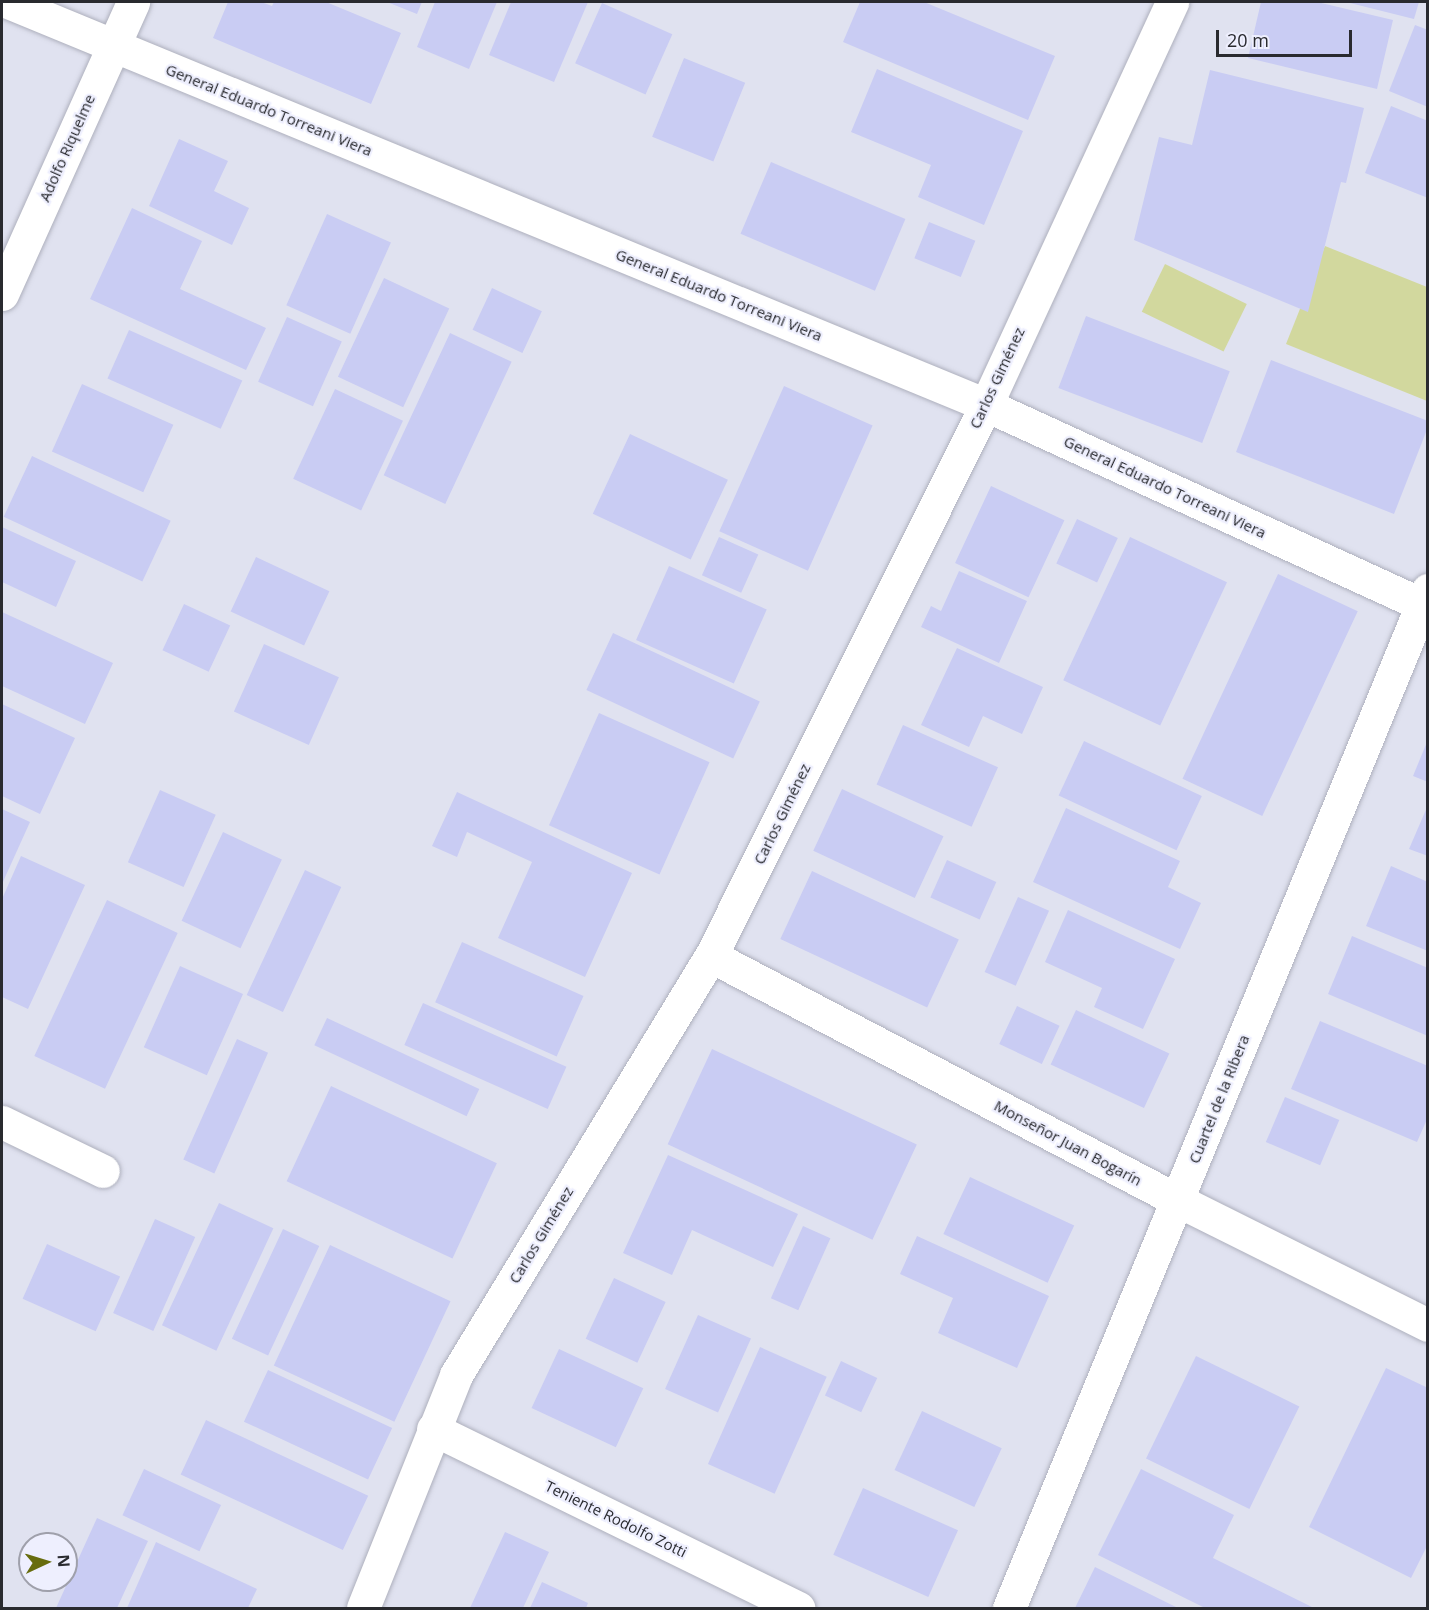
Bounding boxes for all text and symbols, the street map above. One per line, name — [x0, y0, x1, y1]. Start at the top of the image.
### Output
scale bar — [1219, 18, 1356, 56]
text: 20 m — [1227, 28, 1269, 52]
street label: General Eduardo Torreani Viera — [163, 60, 375, 160]
street label: Adolfo Riquelme — [35, 92, 99, 204]
street label: General Eduardo Torreani Viera — [613, 245, 825, 345]
street label: Carlos Giménez — [966, 325, 1028, 431]
street label: General Eduardo Torreani Viera — [1061, 432, 1269, 542]
street label: Carlos Giménez — [750, 761, 814, 867]
street label: Cuartel de la Ribera — [1185, 1032, 1253, 1166]
street label: Monseñor Juan Bogarín — [991, 1096, 1145, 1190]
street label: Carlos Giménez — [505, 1183, 577, 1287]
street label: Teniente Rodolfo Zotti — [542, 1477, 690, 1561]
north arrow — [18, 1532, 78, 1592]
text: N — [53, 1554, 75, 1568]

